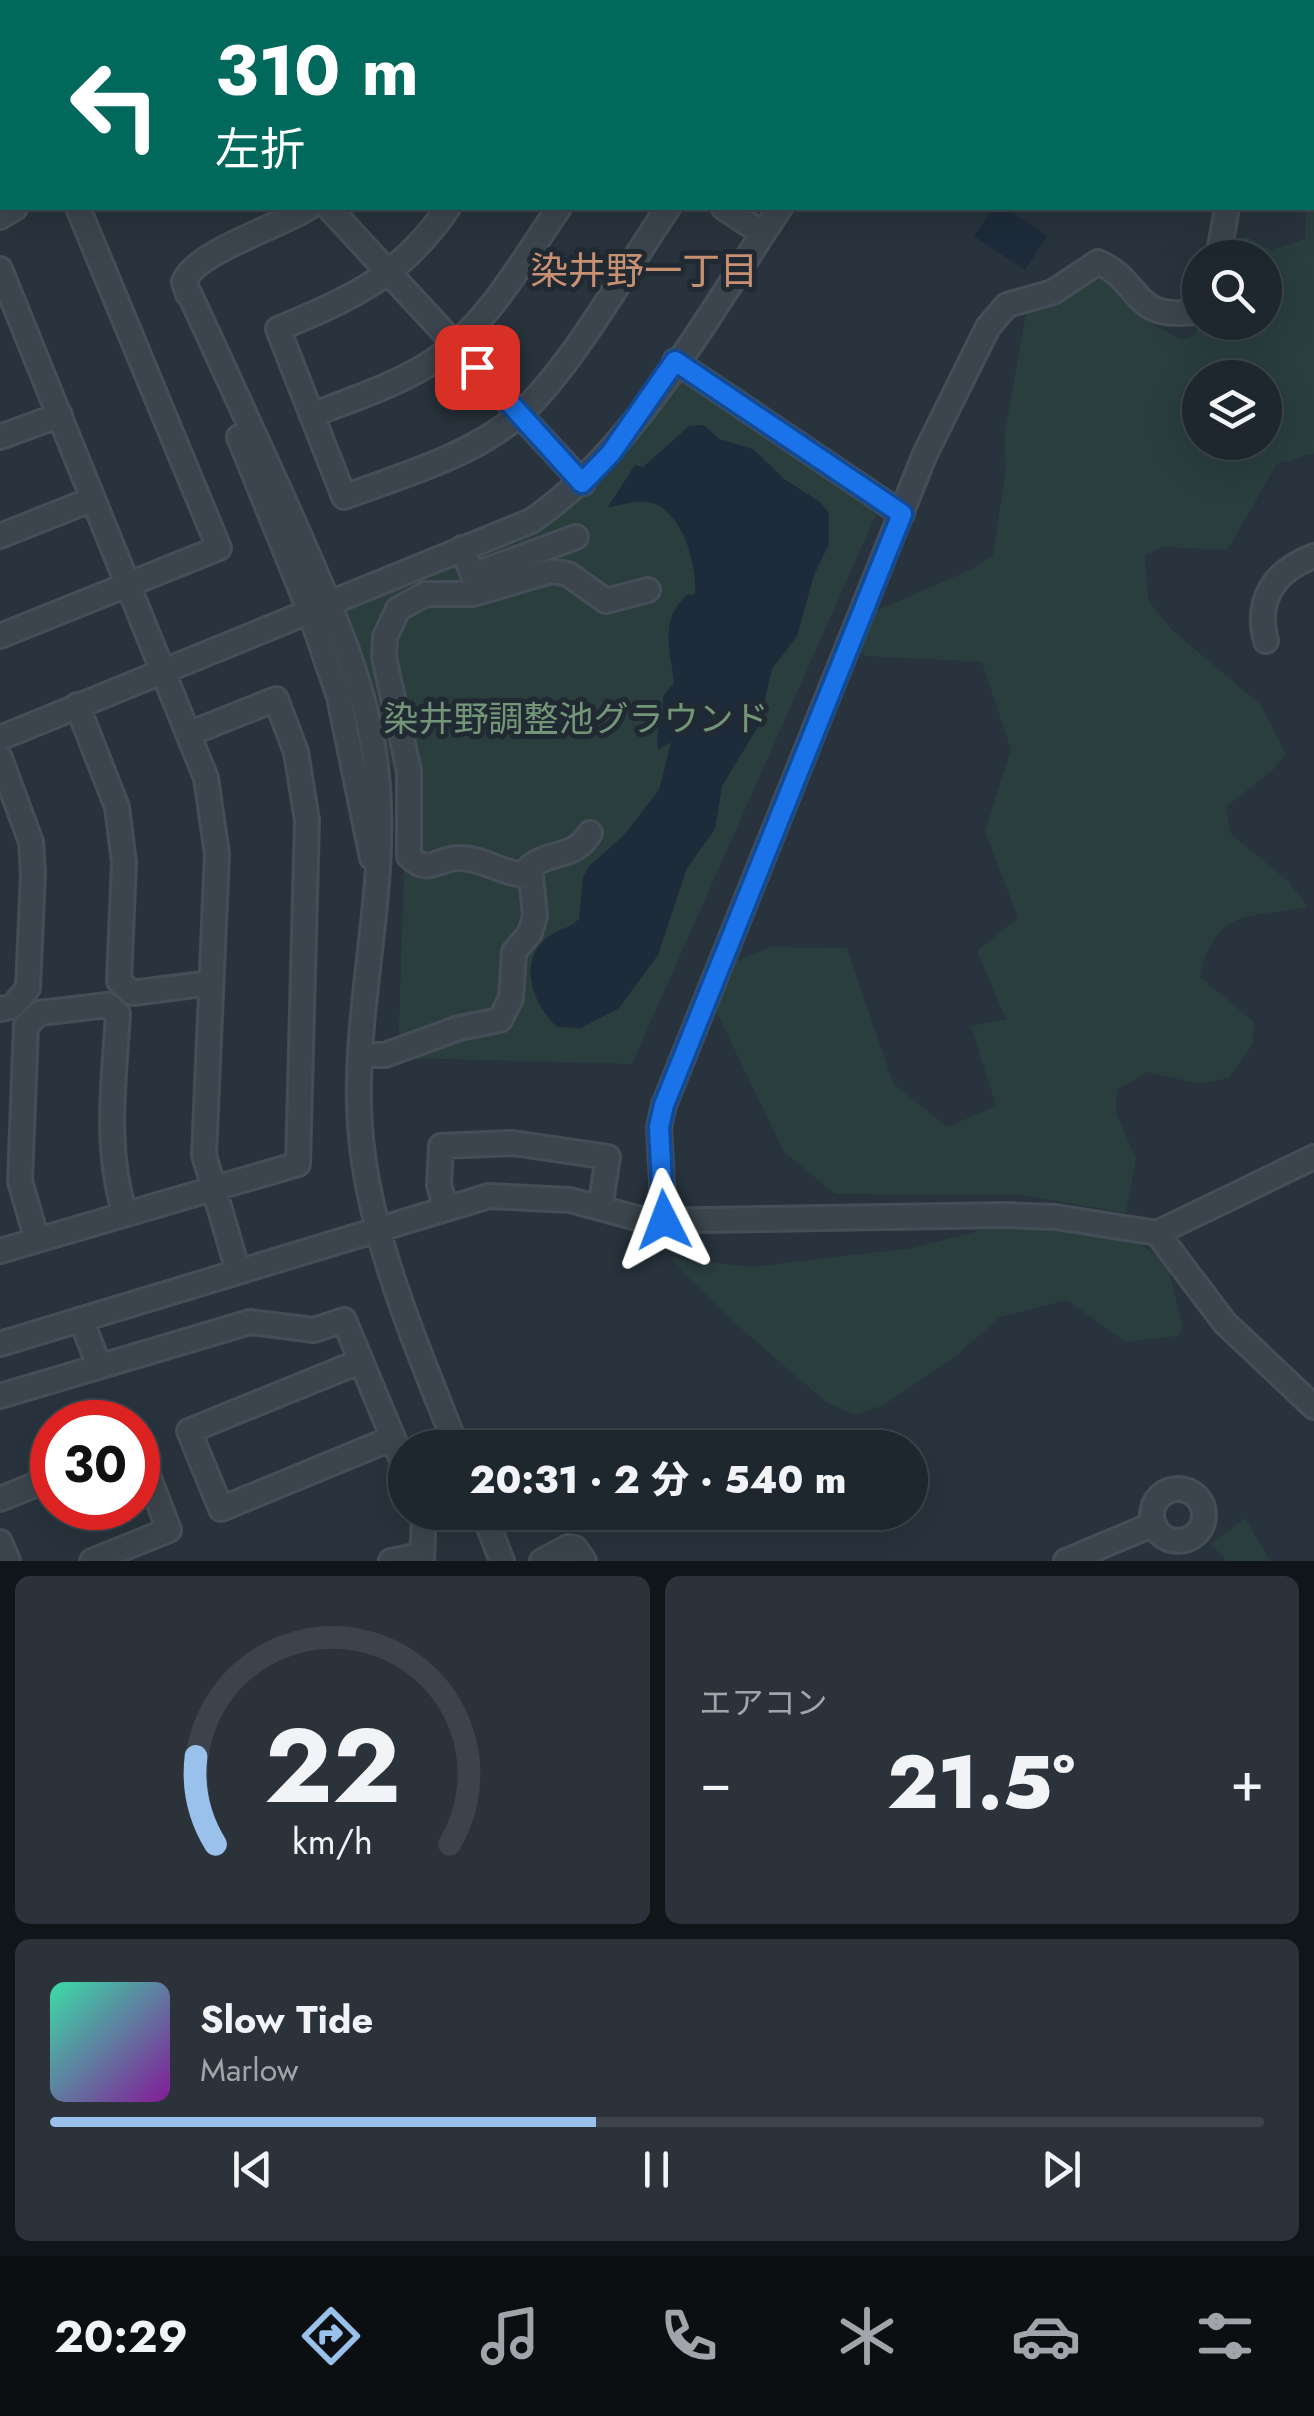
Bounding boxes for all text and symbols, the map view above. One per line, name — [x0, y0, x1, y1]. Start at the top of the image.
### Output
text: 310 m — [215, 20, 419, 121]
icon: left — [50, 40, 180, 170]
text: 左折 — [215, 117, 305, 182]
map controls — [1182, 240, 1282, 460]
button: search — [1182, 240, 1282, 340]
district label: 染井野一丁目 — [530, 243, 758, 298]
pin — [435, 325, 520, 410]
icon: arrive — [450, 340, 505, 395]
button: layers — [1182, 360, 1282, 460]
park label: 染井野調整池グラウンド — [383, 694, 769, 744]
position arrow — [612, 1168, 716, 1272]
speed limit sign: 30 — [30, 1400, 160, 1530]
text: 20:31 · 2 分 · 540 m — [470, 1452, 846, 1507]
text: エアコン — [700, 1680, 828, 1726]
text: 22 — [264, 1691, 400, 1841]
text: 21.5° — [887, 1728, 1075, 1836]
text: − — [700, 1742, 732, 1822]
text: + — [1230, 1742, 1264, 1822]
text: km/h — [292, 1816, 373, 1867]
text: Slow Tide — [200, 1992, 373, 2047]
text: Marlow — [200, 2047, 298, 2093]
icon: previous — [225, 2142, 280, 2197]
icon: pause — [629, 2142, 684, 2197]
icon: next — [1034, 2142, 1089, 2197]
icon: directions — [296, 2301, 366, 2371]
icon: music — [475, 2301, 545, 2371]
icon: phone — [654, 2301, 724, 2371]
icon: climate — [832, 2301, 902, 2371]
icon: car — [1011, 2301, 1081, 2371]
icon: filters — [1190, 2301, 1260, 2371]
text: 20:29 — [54, 2304, 188, 2369]

